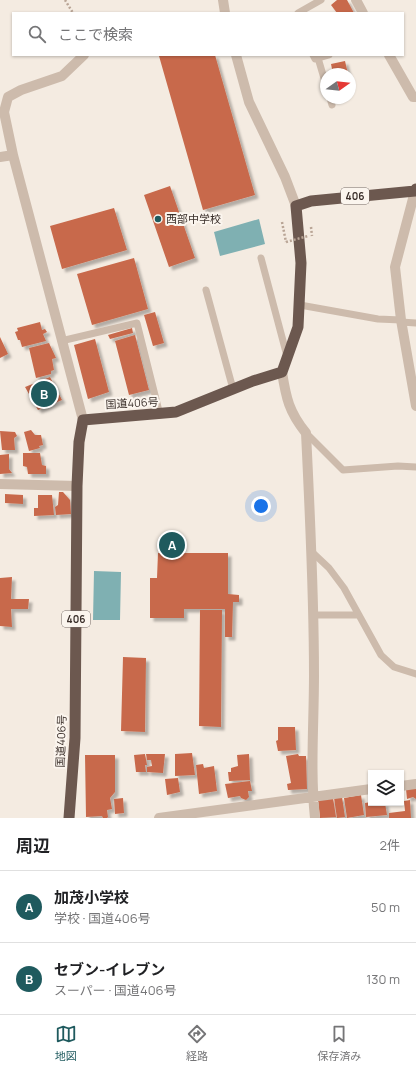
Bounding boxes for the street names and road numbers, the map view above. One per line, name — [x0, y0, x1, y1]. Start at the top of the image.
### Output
road number: 406 — [341, 188, 369, 204]
street label: 国道406号 — [105, 394, 159, 411]
road number: 406 — [62, 611, 90, 627]
street label: 国道406号 — [52, 714, 69, 768]

